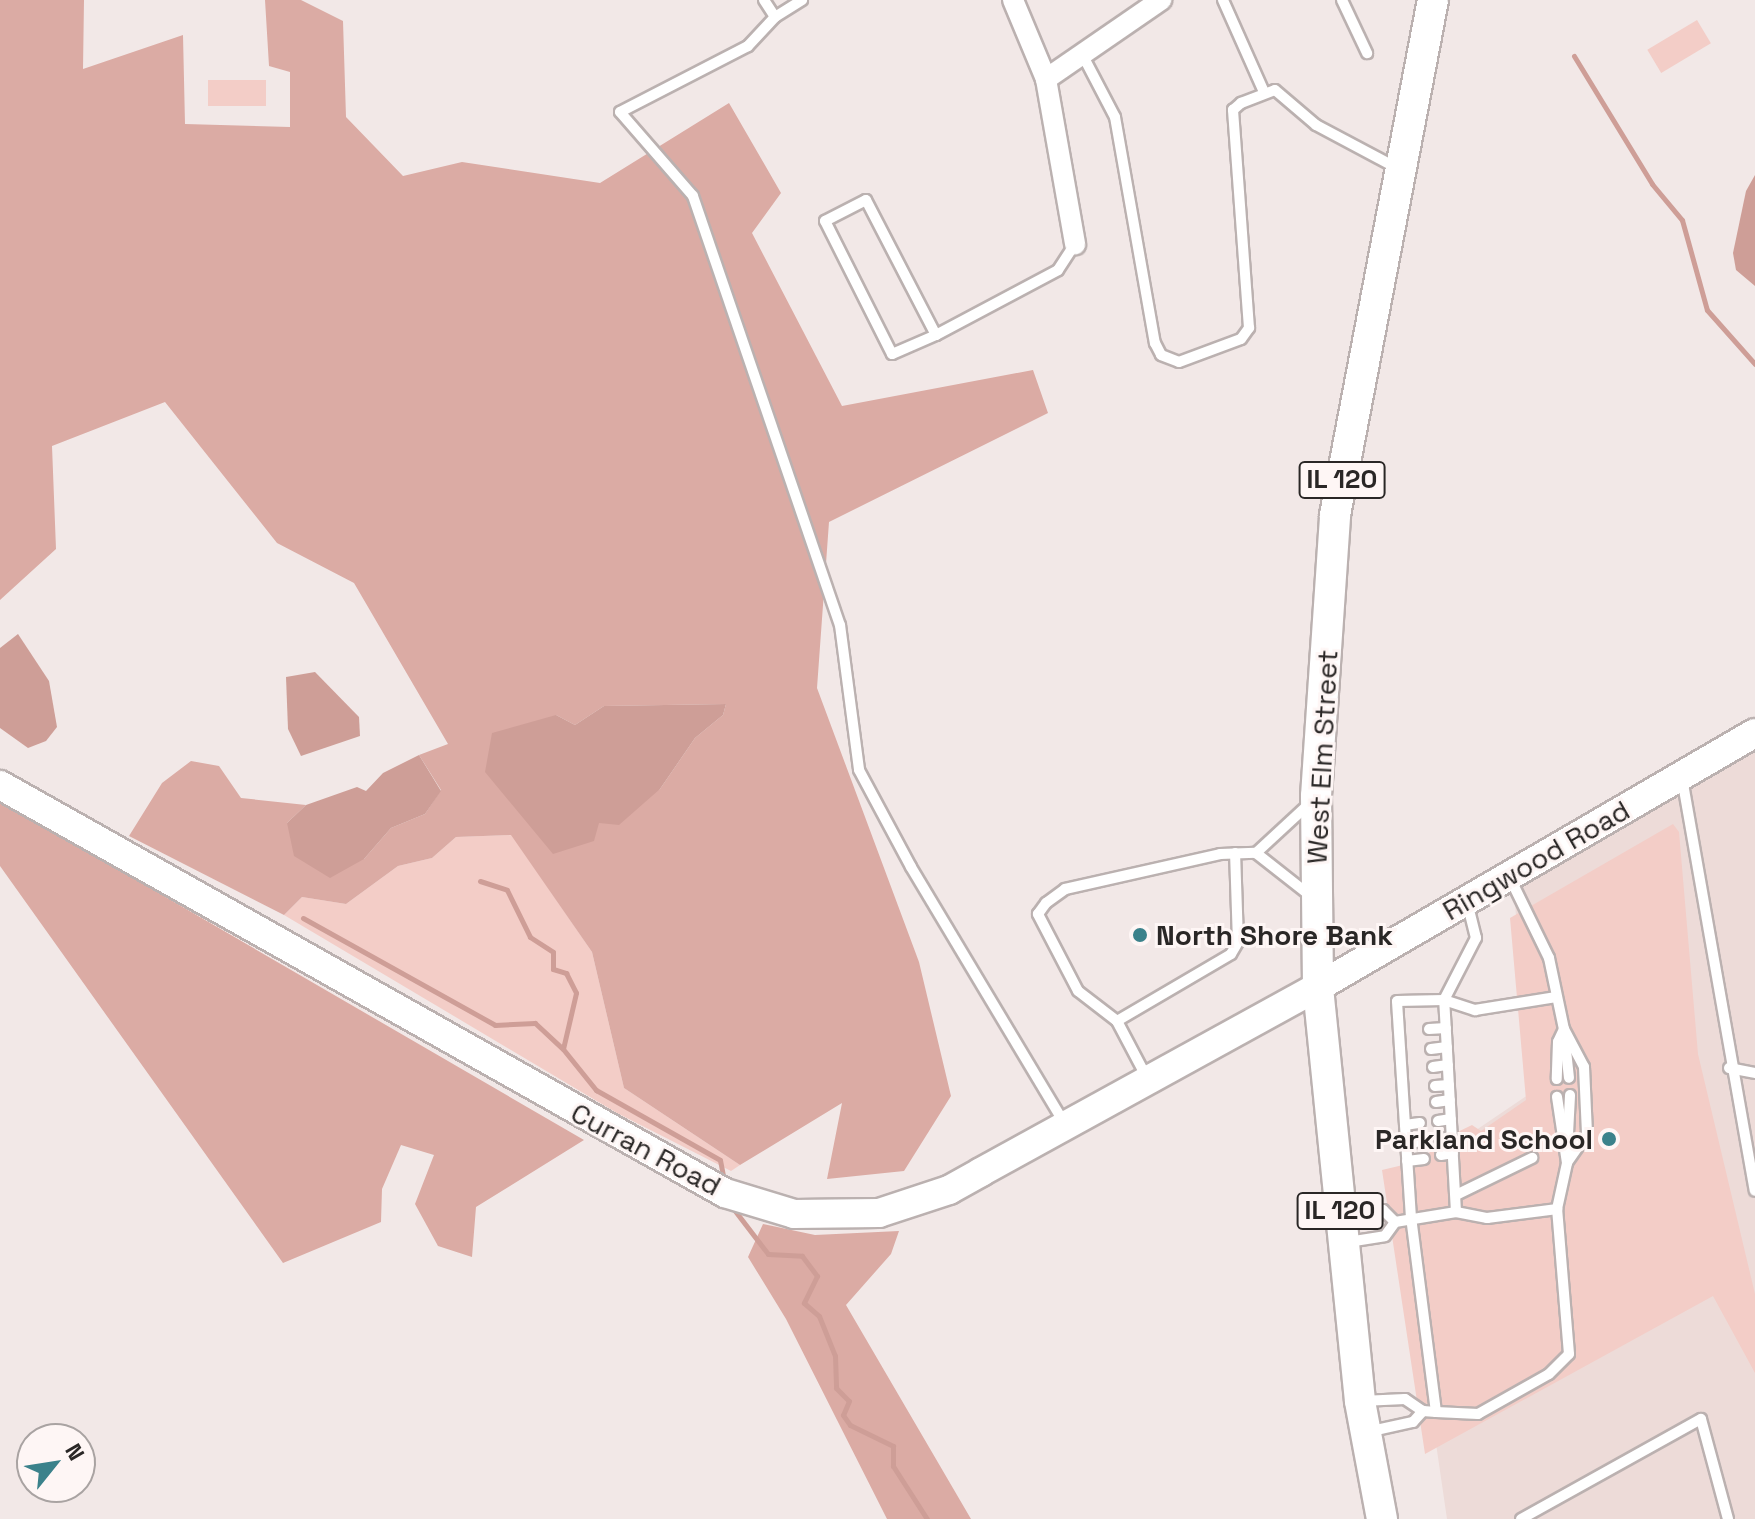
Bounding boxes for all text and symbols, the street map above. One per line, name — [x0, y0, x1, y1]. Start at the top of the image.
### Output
road number: IL 120 — [1298, 458, 1386, 502]
street label: West Elm Street — [1300, 649, 1344, 865]
street label: Ringwood Road — [1437, 793, 1635, 927]
place label: North Shore Bank — [1156, 918, 1393, 952]
marker: North Shore Bank — [1131, 926, 1149, 944]
street label: Curran Road — [565, 1095, 727, 1203]
place label: Parkland School — [1375, 1122, 1593, 1156]
marker: Parkland School — [1600, 1130, 1618, 1148]
road number: IL 120 — [1296, 1189, 1384, 1233]
north arrow — [16, 1423, 96, 1503]
text: N — [59, 1439, 91, 1465]

